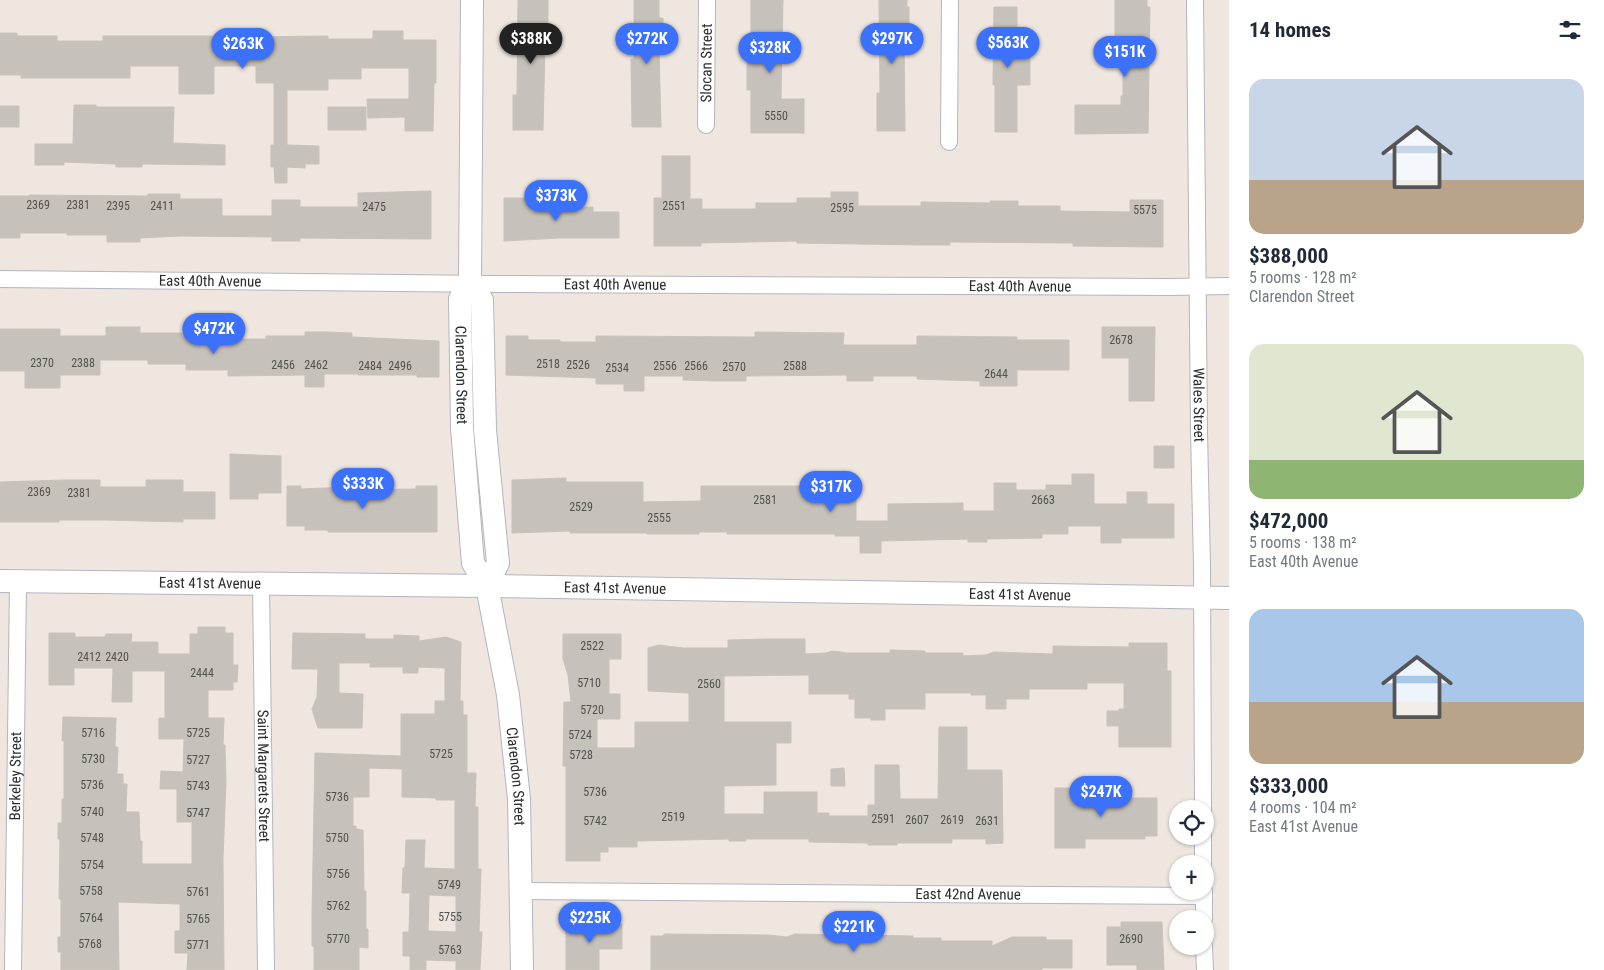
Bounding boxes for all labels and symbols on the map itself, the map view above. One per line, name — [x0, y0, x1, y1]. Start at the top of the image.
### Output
pin: $388K — [496, 22, 566, 65]
pin: $272K — [612, 22, 682, 65]
pin: $297K — [857, 22, 927, 65]
street label: Slocan Street — [697, 24, 716, 102]
pin: $563K — [973, 27, 1043, 69]
pin: $263K — [208, 28, 278, 70]
pin: $328K — [735, 32, 805, 74]
pin: $151K — [1090, 36, 1160, 78]
house number: 5550 — [764, 109, 788, 123]
pin: $373K — [521, 180, 591, 222]
house number: 2369 — [26, 198, 50, 212]
house number: 2381 — [66, 198, 90, 212]
house number: 2395 — [106, 199, 130, 213]
house number: 2411 — [150, 199, 174, 213]
house number: 2551 — [662, 199, 686, 213]
house number: 2475 — [362, 200, 386, 214]
house number: 2595 — [830, 201, 854, 215]
house number: 5575 — [1133, 203, 1157, 217]
street label: East 40th Avenue — [159, 272, 261, 291]
street label: East 40th Avenue — [564, 275, 666, 294]
street label: East 40th Avenue — [969, 277, 1071, 296]
pin: $472K — [179, 312, 249, 355]
street label: Clarendon Street — [451, 326, 471, 425]
house number: 2678 — [1109, 333, 1133, 347]
house number: 2370 — [30, 356, 54, 370]
house number: 2388 — [71, 356, 95, 370]
house number: 2518 — [536, 357, 560, 371]
house number: 2456 — [271, 358, 295, 372]
house number: 2462 — [304, 358, 328, 372]
house number: 2526 — [566, 358, 590, 372]
house number: 2484 — [358, 359, 382, 373]
house number: 2496 — [388, 359, 412, 373]
house number: 2556 — [653, 359, 677, 373]
house number: 2566 — [684, 359, 708, 373]
house number: 2588 — [783, 359, 807, 373]
house number: 2570 — [722, 360, 746, 374]
house number: 2534 — [605, 361, 629, 375]
house number: 2644 — [984, 367, 1008, 381]
street label: Wales Street — [1189, 368, 1208, 442]
pin: $333K — [328, 468, 398, 510]
pin: $317K — [796, 470, 866, 513]
house number: 2369 — [27, 485, 51, 499]
house number: 2381 — [67, 486, 91, 500]
house number: 2581 — [753, 493, 777, 507]
house number: 2663 — [1031, 493, 1055, 507]
house number: 2529 — [569, 500, 593, 514]
house number: 2555 — [647, 511, 671, 525]
street label: East 41st Avenue — [159, 574, 261, 593]
street label: East 41st Avenue — [564, 578, 666, 598]
street label: East 41st Avenue — [969, 585, 1071, 604]
house number: 2522 — [580, 639, 604, 653]
house number: 2412 — [77, 650, 101, 664]
house number: 2420 — [105, 650, 129, 664]
house number: 2444 — [190, 666, 214, 680]
house number: 5710 — [577, 676, 601, 690]
house number: 2560 — [697, 677, 721, 691]
house number: 5720 — [580, 703, 604, 717]
street label: Saint Margarets Street — [254, 710, 273, 842]
house number: 5716 — [81, 726, 105, 740]
house number: 5725 — [186, 726, 210, 740]
street label: Clarendon Street — [502, 726, 528, 826]
house number: 5724 — [568, 728, 592, 742]
street label: Berkeley Street — [6, 732, 25, 821]
house number: 5725 — [429, 747, 453, 761]
house number: 5728 — [569, 748, 593, 762]
house number: 5730 — [81, 752, 105, 766]
house number: 5727 — [186, 753, 210, 767]
pin: $247K — [1066, 776, 1136, 818]
house number: 5736 — [80, 778, 104, 792]
house number: 5743 — [186, 779, 210, 793]
house number: 5736 — [583, 785, 607, 799]
house number: 5736 — [325, 790, 349, 804]
house number: 5740 — [80, 805, 104, 819]
house number: 5747 — [186, 806, 210, 820]
house number: 2519 — [661, 810, 685, 824]
house number: 2591 — [871, 812, 895, 826]
house number: 2607 — [905, 813, 929, 827]
house number: 2619 — [940, 813, 964, 827]
house number: 5742 — [583, 814, 607, 828]
house number: 2631 — [975, 814, 999, 828]
house number: 5748 — [80, 831, 104, 845]
house number: 5750 — [325, 831, 349, 845]
house number: 5754 — [80, 858, 104, 872]
house number: 5756 — [326, 867, 350, 881]
house number: 5749 — [437, 878, 461, 892]
house number: 5758 — [79, 884, 103, 898]
house number: 5761 — [186, 885, 210, 899]
street label: East 42nd Avenue — [915, 885, 1021, 904]
house number: 5762 — [326, 899, 350, 913]
pin: $225K — [555, 902, 625, 944]
house number: 5755 — [438, 910, 462, 924]
pin: $221K — [819, 910, 889, 953]
house number: 5764 — [79, 911, 103, 925]
house number: 5765 — [186, 912, 210, 926]
house number: 5770 — [326, 932, 350, 946]
house number: 2690 — [1119, 932, 1143, 946]
house number: 5768 — [78, 937, 102, 951]
house number: 5771 — [186, 938, 210, 952]
house number: 5763 — [438, 943, 462, 957]

